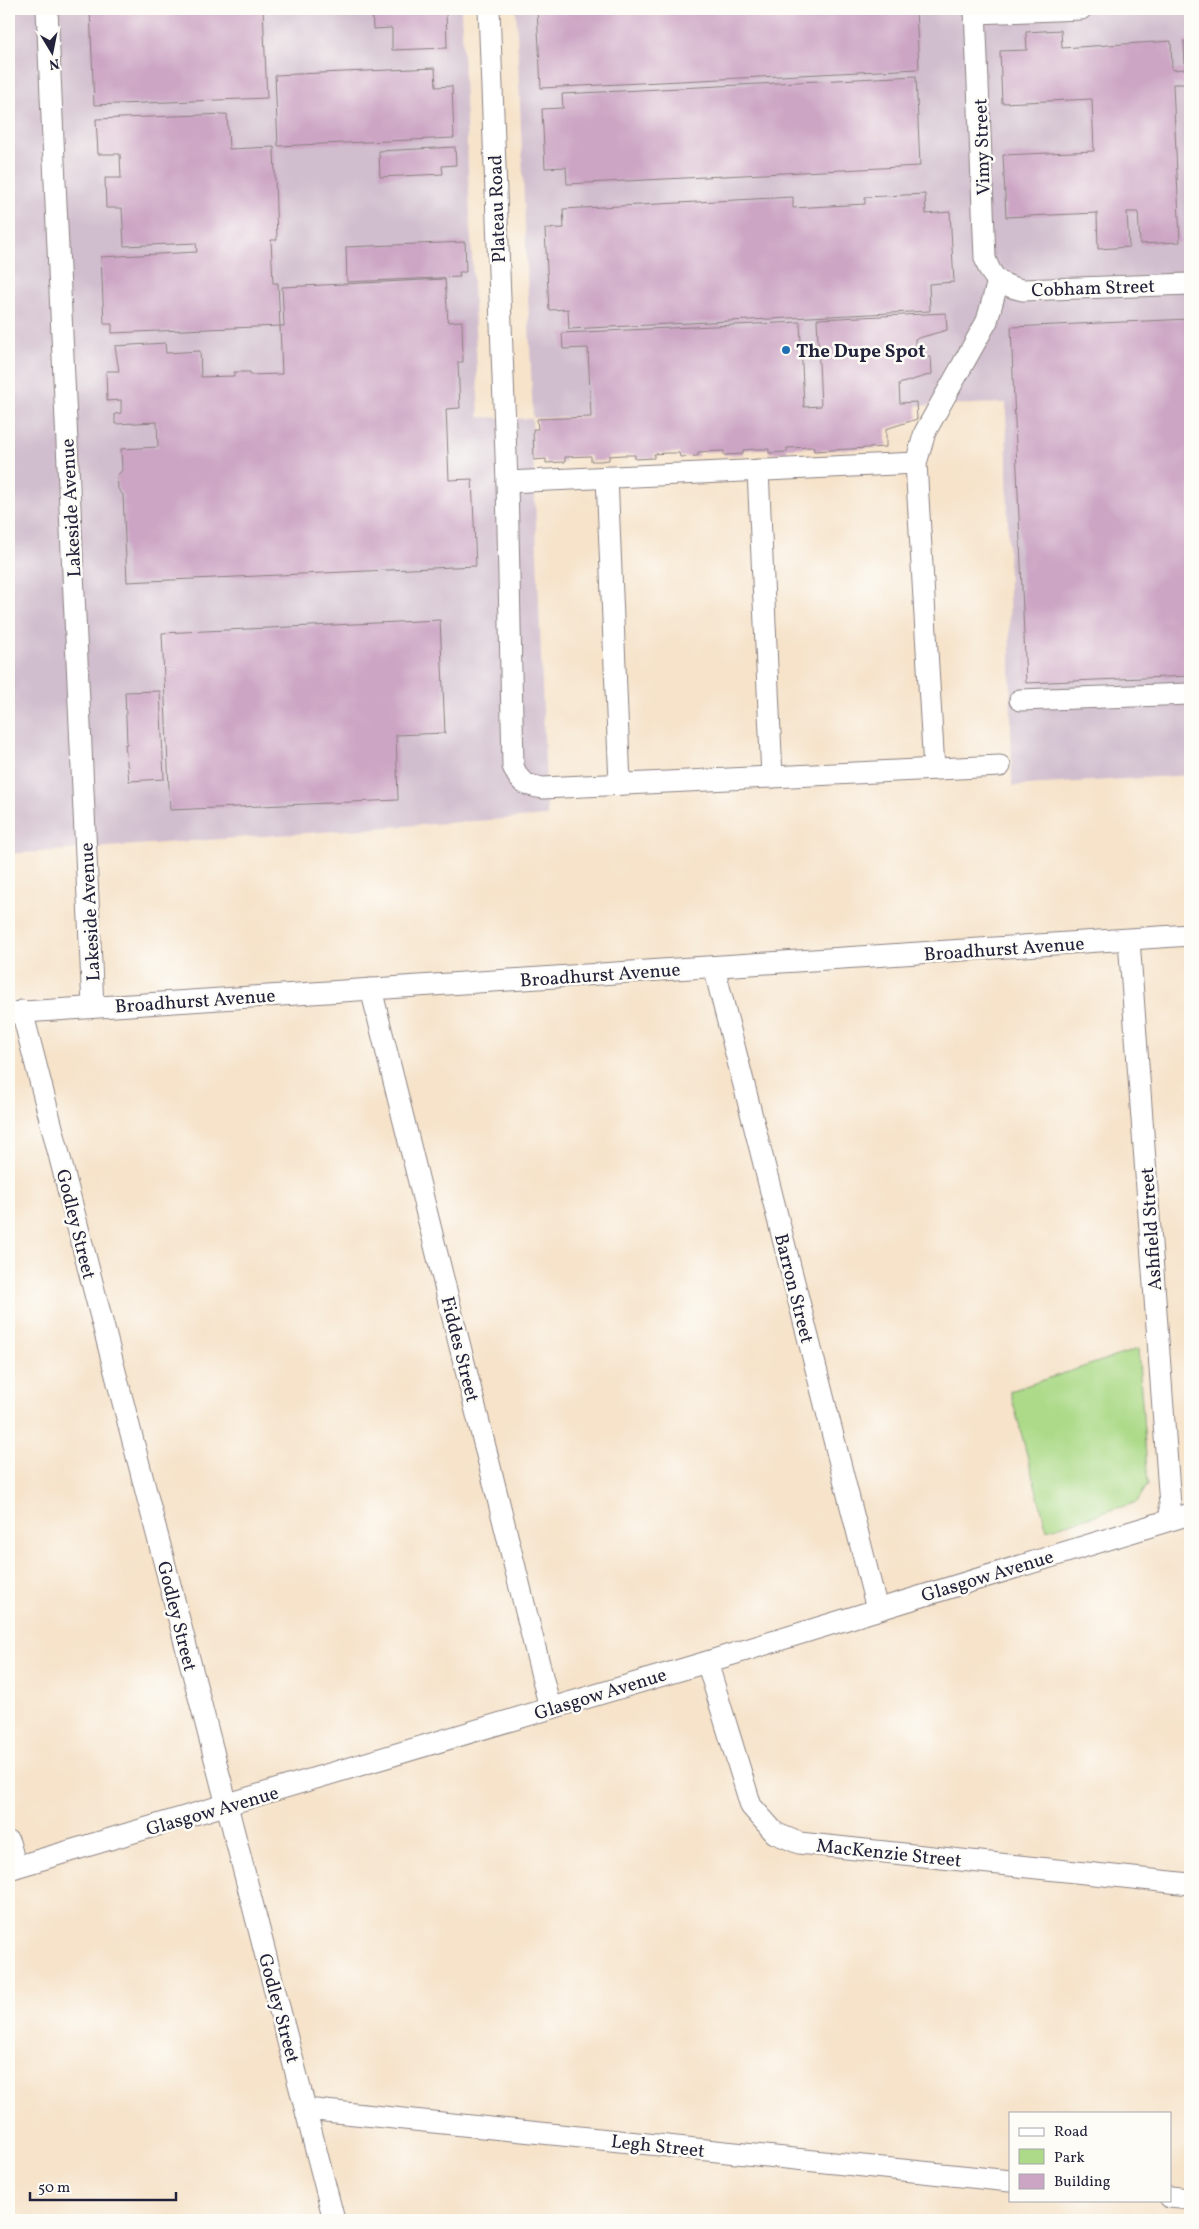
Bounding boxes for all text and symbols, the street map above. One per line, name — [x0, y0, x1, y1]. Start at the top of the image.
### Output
north arrow — [28, 28, 78, 78]
text: N — [47, 53, 61, 74]
street label: Vimy Street — [968, 98, 998, 196]
street label: Plateau Road — [483, 154, 513, 263]
street label: Cobham Street — [1031, 274, 1156, 304]
place label: The Dupe Spot — [796, 339, 925, 365]
marker: The Dupe Spot — [780, 344, 792, 356]
street label: Lakeside Avenue — [55, 438, 89, 578]
street label: Lakeside Avenue — [74, 842, 108, 982]
street label: Broadhurst Avenue — [923, 931, 1085, 969]
street label: Broadhurst Avenue — [519, 957, 681, 995]
street label: Broadhurst Avenue — [114, 983, 276, 1021]
street label: Ashfield Street — [1135, 1166, 1169, 1291]
street label: Godley Street — [49, 1167, 101, 1283]
street label: Barron Street — [767, 1231, 819, 1346]
street label: Fiddes Street — [433, 1294, 485, 1405]
street label: Glasgow Avenue — [918, 1544, 1057, 1609]
street label: Godley Street — [150, 1559, 202, 1675]
street label: Glasgow Avenue — [531, 1662, 670, 1727]
street label: Glasgow Avenue — [143, 1781, 282, 1843]
street label: MacKenzie Street — [815, 1833, 963, 1875]
street label: Godley Street — [251, 1951, 305, 2067]
legend — [1009, 2112, 1172, 2202]
text: Road — [1054, 2122, 1088, 2143]
street label: Legh Street — [610, 2129, 706, 2165]
text: Park — [1054, 2148, 1085, 2169]
scale bar — [30, 2169, 176, 2201]
text: Building — [1054, 2172, 1111, 2193]
text: 50 m — [38, 2178, 70, 2199]

